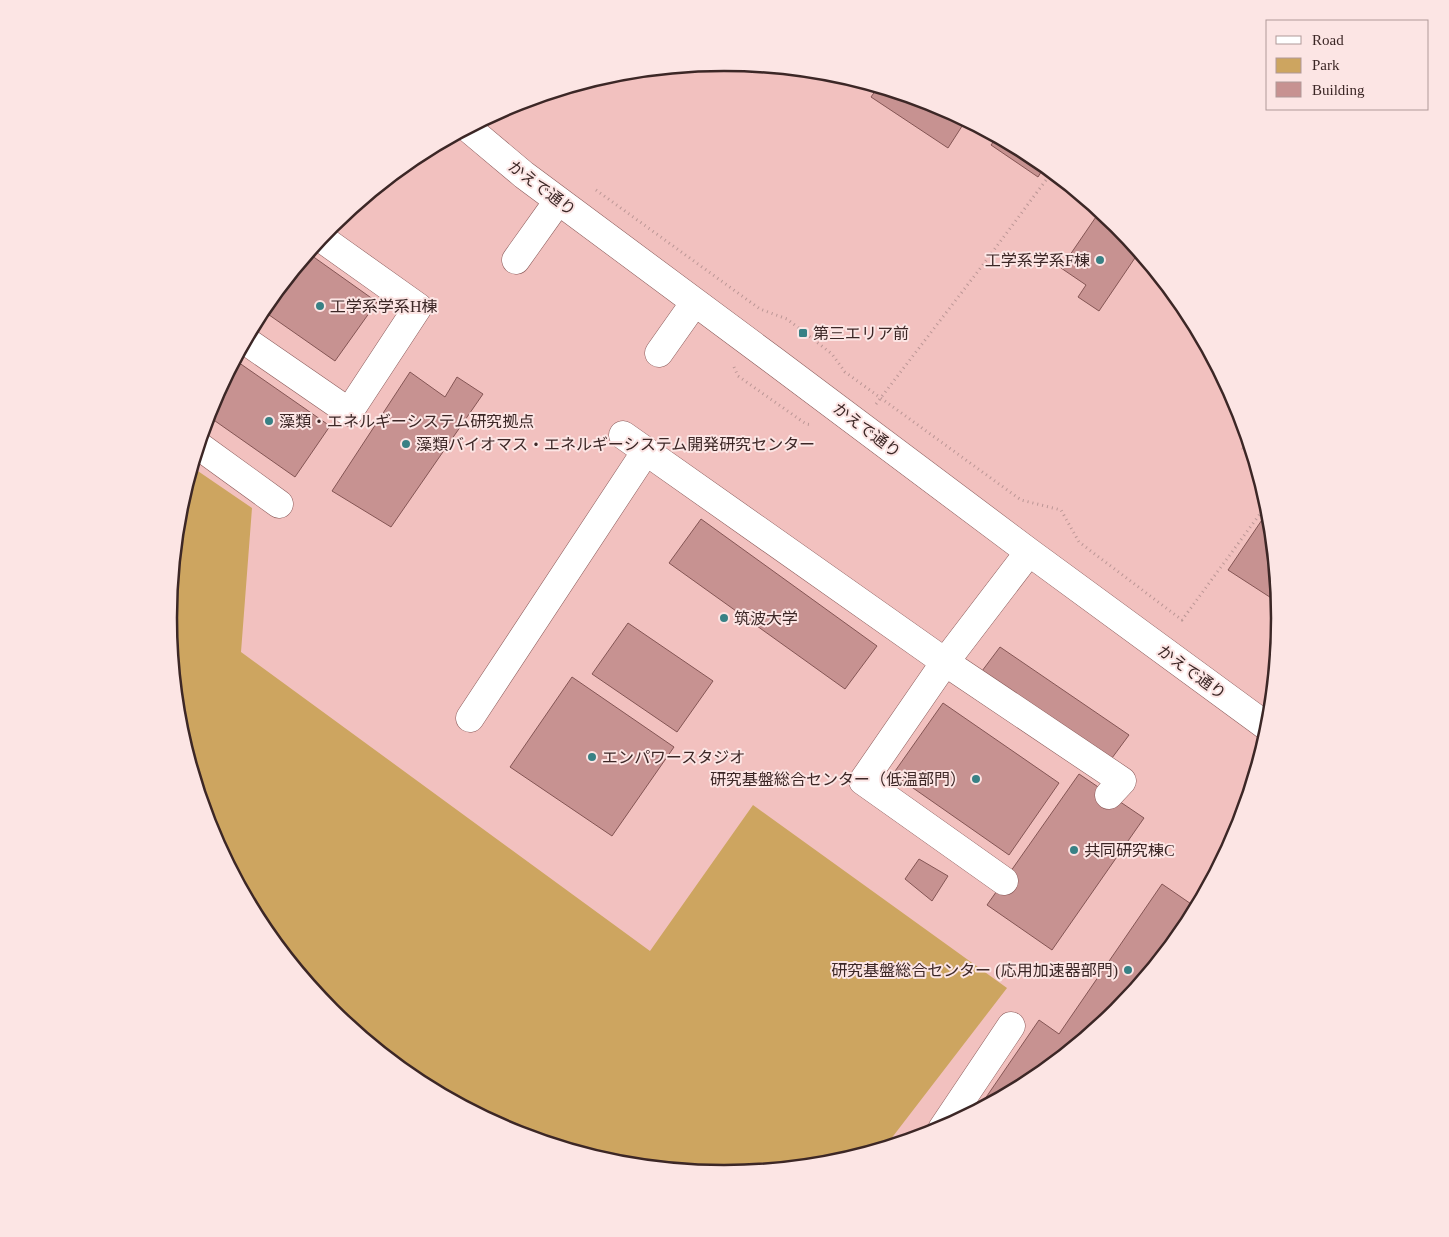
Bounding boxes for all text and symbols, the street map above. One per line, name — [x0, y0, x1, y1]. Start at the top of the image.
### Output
legend — [1266, 20, 1429, 110]
text: Road — [1312, 32, 1344, 48]
text: Park — [1312, 57, 1340, 73]
text: Building — [1312, 82, 1365, 98]
street label: かえで通り — [505, 157, 579, 219]
place label: 工学系学系F棟 — [985, 252, 1090, 269]
marker: 工学系学系F棟 — [1094, 254, 1106, 266]
place label: 工学系学系H棟 — [330, 298, 438, 315]
marker: 工学系学系H棟 — [314, 300, 326, 312]
place label: 第三エリア前 — [813, 325, 909, 342]
marker: 第三エリア前 — [797, 327, 809, 339]
street label: かえで通り — [830, 399, 904, 461]
place label: 藻類・エネルギーシステム研究拠点 — [279, 413, 534, 430]
marker: 藻類・エネルギーシステム研究拠点 — [263, 415, 275, 427]
place label: 藻類バイオマス・エネルギーシステム開発研究センター — [416, 436, 815, 453]
marker: 藻類バイオマス・エネルギーシステム開発研究センター — [400, 438, 412, 450]
place label: 筑波大学 — [734, 610, 798, 627]
marker: 筑波大学 — [718, 612, 730, 624]
street label: かえで通り — [1155, 642, 1229, 702]
place label: エンパワースタジオ — [602, 749, 745, 766]
marker: エンパワースタジオ — [586, 751, 598, 763]
place label: 研究基盤総合センター（低温部門） — [710, 771, 966, 788]
marker: 研究基盤総合センター（低温部門） — [970, 773, 982, 785]
place label: 共同研究棟C — [1084, 842, 1175, 859]
marker: 共同研究棟C — [1068, 844, 1080, 856]
place label: 研究基盤総合センター (応用加速器部門) — [831, 962, 1118, 980]
marker: 研究基盤総合センター (応用加速器部門) — [1122, 964, 1134, 976]

